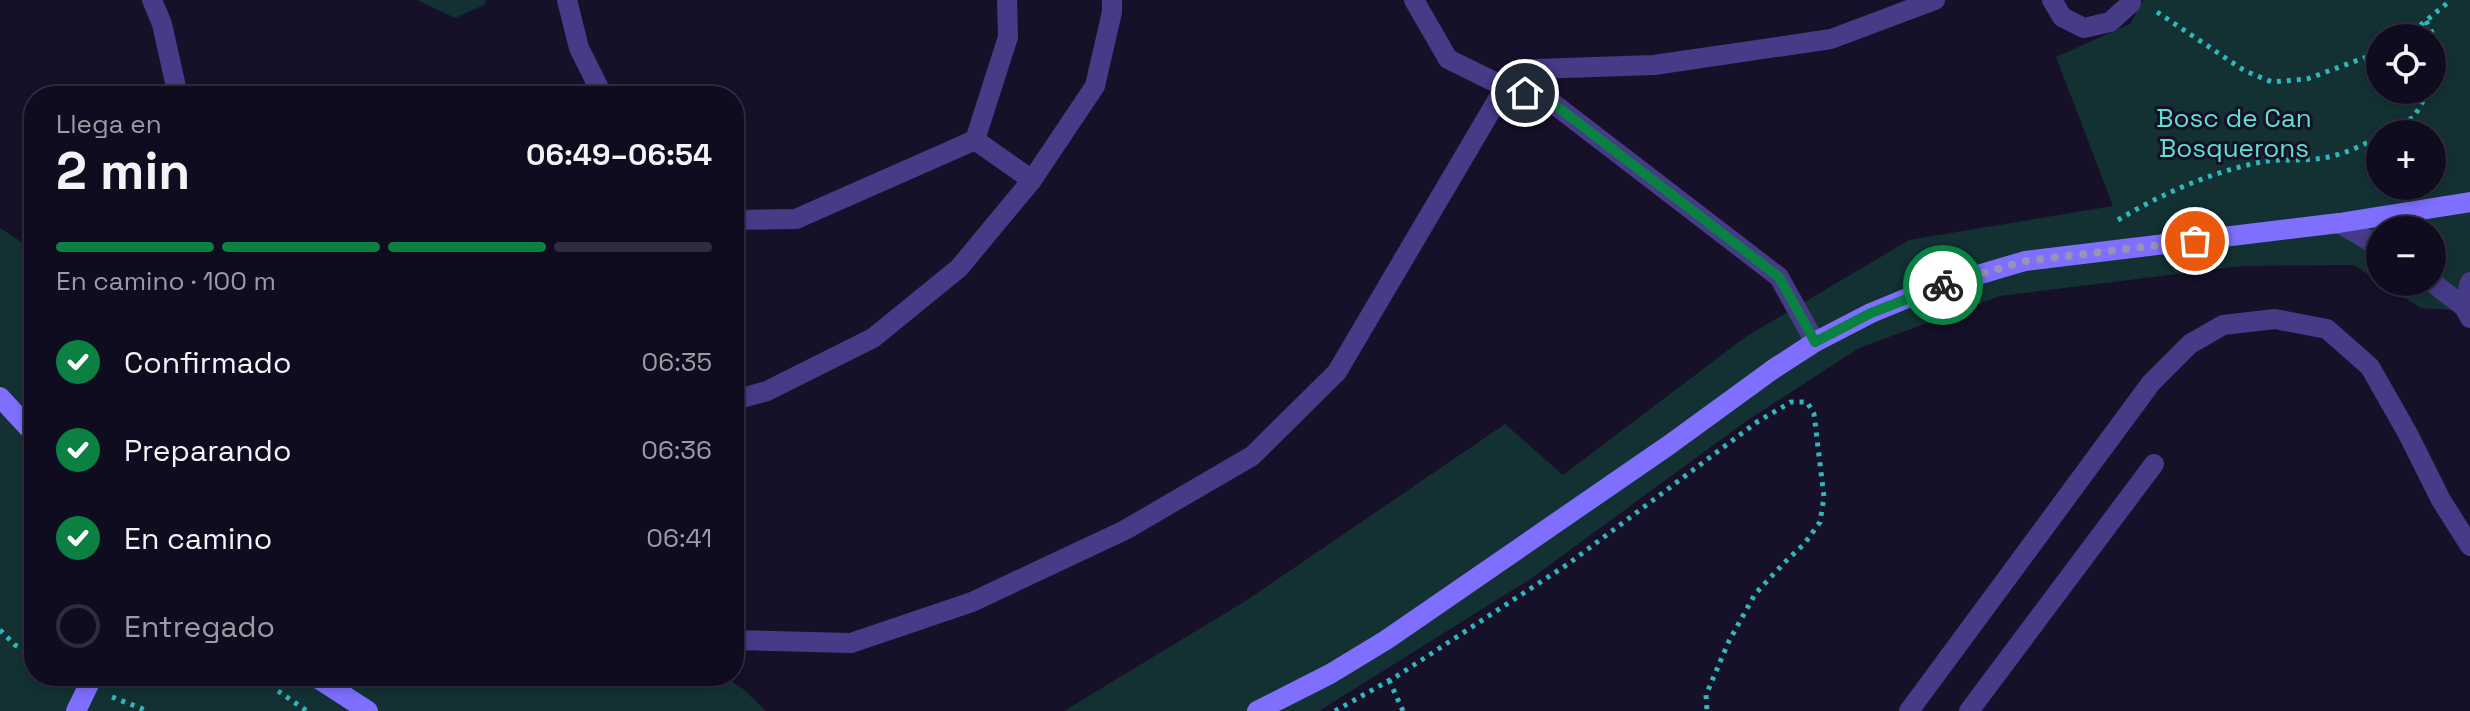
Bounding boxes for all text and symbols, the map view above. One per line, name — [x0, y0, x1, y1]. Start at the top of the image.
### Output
map controls — [2366, 24, 2446, 296]
button: locate — [2366, 24, 2446, 104]
pin — [1491, 59, 1559, 127]
icon: home — [1503, 71, 1547, 115]
park label: Bosc de Can Bosquerons — [2156, 101, 2312, 165]
text: Llega en — [56, 107, 162, 141]
button: + — [2366, 120, 2446, 200]
text: 06:49–06:54 — [526, 135, 712, 174]
text: 2 min — [56, 138, 190, 204]
pin — [2161, 207, 2229, 275]
button: − — [2366, 216, 2446, 296]
icon: bag — [2173, 219, 2217, 263]
courier — [1903, 245, 1983, 325]
icon: bike — [1921, 263, 1965, 307]
text: En camino · 100 m — [56, 264, 276, 298]
icon: check — [56, 340, 100, 384]
text: Confirmado — [124, 343, 291, 382]
text: 06:35 — [642, 345, 712, 379]
icon: check — [56, 428, 100, 472]
text: Preparando — [124, 431, 291, 470]
text: 06:36 — [641, 433, 712, 467]
icon: check — [56, 516, 100, 560]
text: En camino — [124, 519, 272, 558]
text: 06:41 — [646, 521, 712, 555]
text: Entregado — [124, 607, 275, 646]

